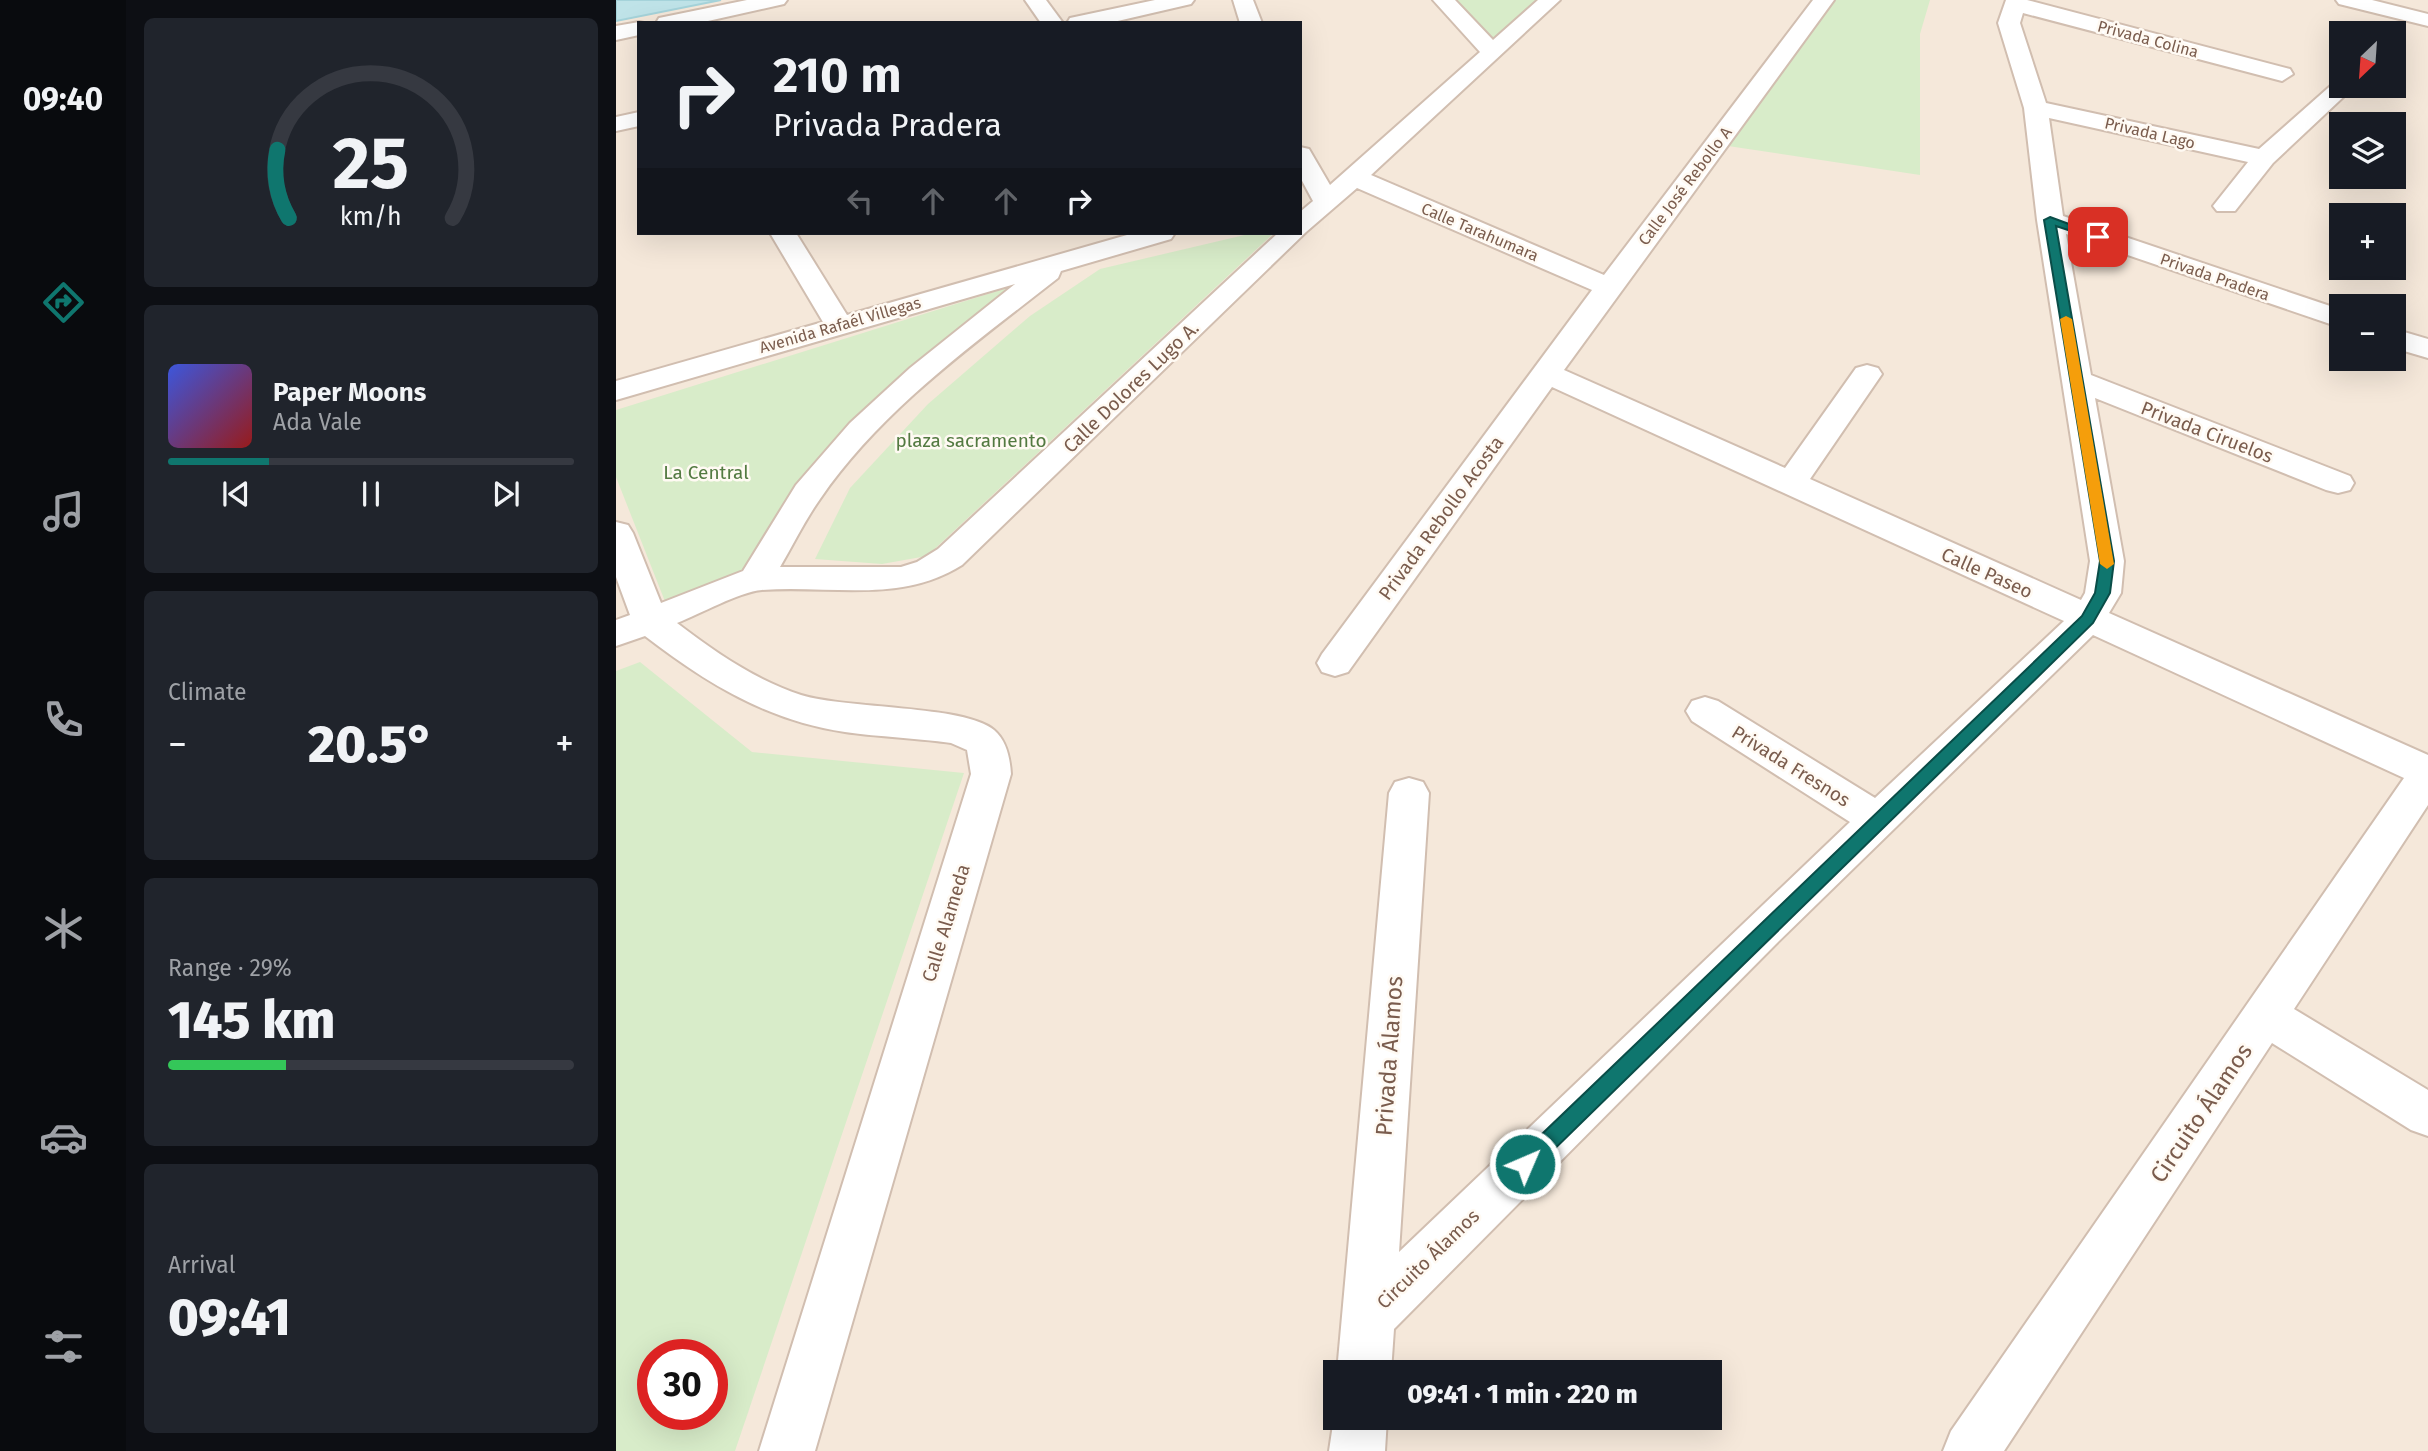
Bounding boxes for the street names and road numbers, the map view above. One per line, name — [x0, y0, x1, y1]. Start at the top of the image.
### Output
street label: Privada Colina — [2095, 16, 2201, 62]
street label: Privada Lago — [2103, 113, 2197, 153]
street label: Calle José Rebollo A — [1634, 122, 1736, 249]
street label: Calle Tarahumara — [1419, 199, 1541, 265]
street label: Privada Pradera — [2158, 249, 2272, 305]
street label: Avenida Rafaél Villegas — [757, 293, 923, 357]
street label: Calle Dolores Lugo A. — [1058, 316, 1204, 458]
street label: Privada Ciruelos — [2138, 396, 2276, 468]
street label: Privada Rebollo Acosta — [1374, 431, 1508, 605]
street label: Calle Paseo — [1938, 543, 2036, 603]
street label: Privada Fresnos — [1728, 720, 1855, 812]
street label: Calle Alameda — [917, 861, 975, 985]
street label: Privada Álamos — [1368, 975, 1409, 1137]
street label: Circuito Álamos — [2143, 1038, 2258, 1188]
street label: Circuito Álamos — [1372, 1204, 1484, 1314]

